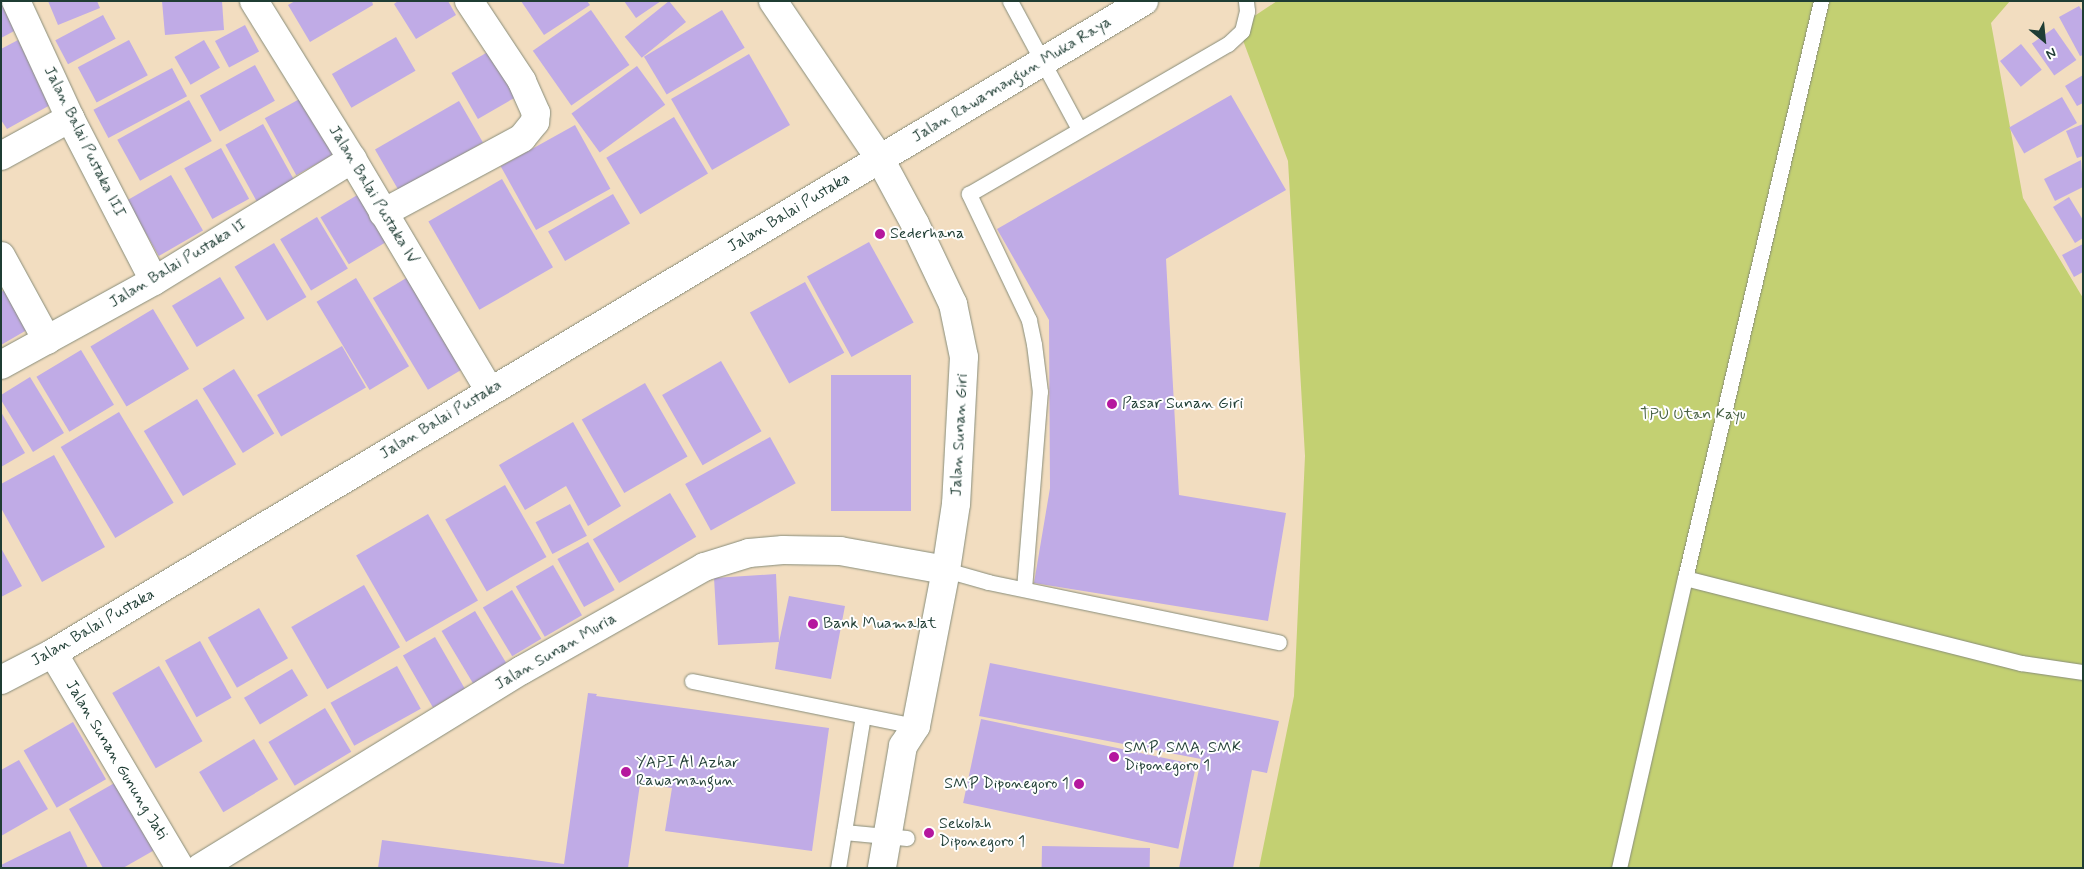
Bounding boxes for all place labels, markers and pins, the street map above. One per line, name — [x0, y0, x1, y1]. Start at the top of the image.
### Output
place label: Sederhana — [890, 224, 964, 244]
marker: Sederhana — [874, 228, 886, 240]
place label: Pasar Sunan Giri — [1122, 394, 1240, 414]
marker: Pasar Sunan Giri — [1106, 398, 1118, 410]
place label: Bank Muamalat — [823, 614, 937, 634]
marker: Bank Muamalat — [807, 618, 819, 630]
place label: SMP, SMA, SMK Diponegoro 1 — [1124, 738, 1241, 776]
marker: SMP, SMA, SMK Diponegoro 1 — [1108, 751, 1120, 763]
place label: YAPI Al Azhar Rawamangun — [636, 753, 740, 791]
marker: YAPI Al Azhar Rawamangun — [620, 766, 632, 778]
place label: SMP Diponegoro 1 — [944, 774, 1069, 794]
marker: SMP Diponegoro 1 — [1073, 778, 1085, 790]
place label: Sekolah Diponegoro 1 — [939, 814, 1025, 852]
marker: Sekolah Diponegoro 1 — [923, 827, 935, 839]

